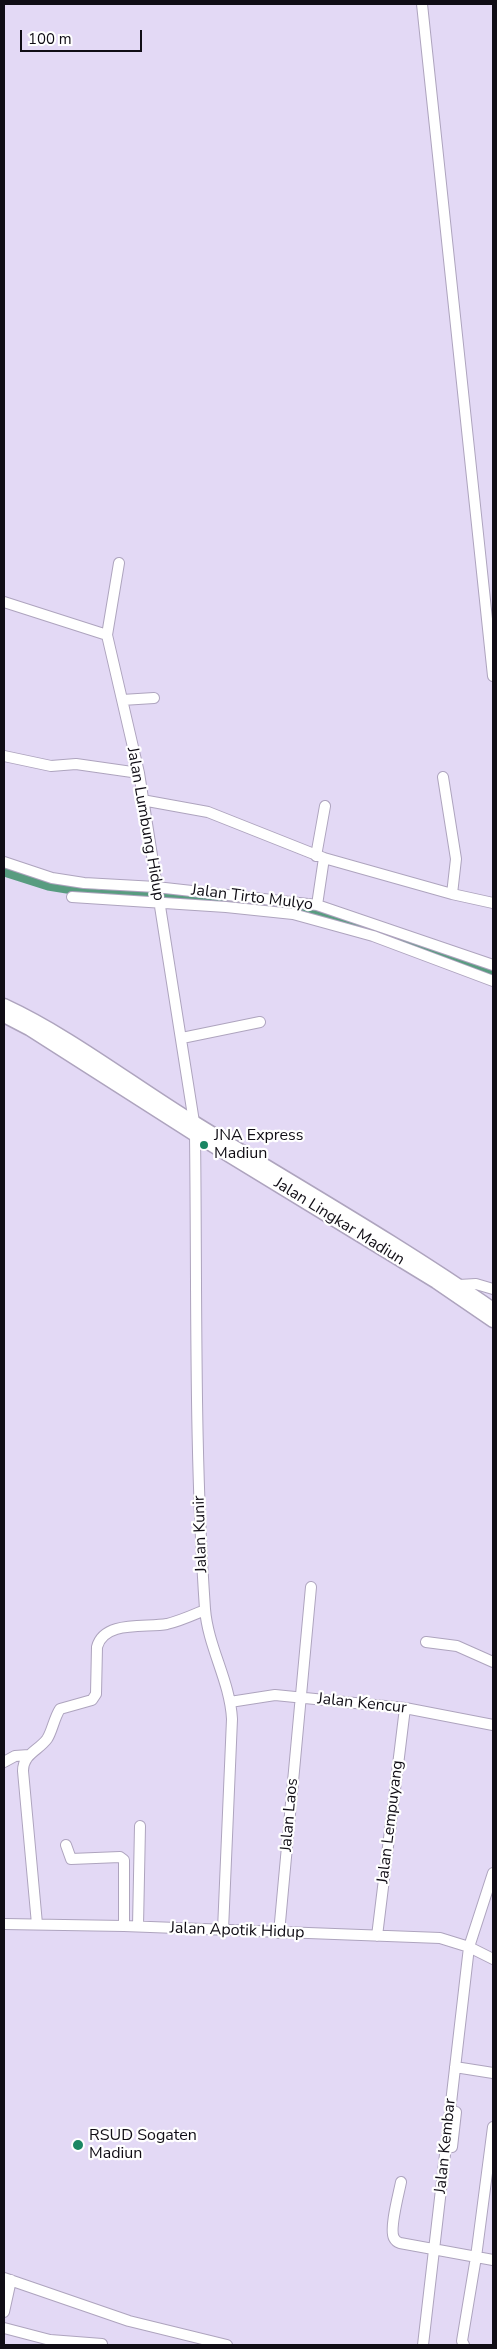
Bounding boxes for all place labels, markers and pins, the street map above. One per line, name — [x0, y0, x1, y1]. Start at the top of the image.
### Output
place label: JNA Express Madiun — [214, 1126, 303, 1164]
marker: JNA Express Madiun — [198, 1139, 210, 1151]
place label: RSUD Sogaten Madiun — [89, 2126, 197, 2164]
marker: RSUD Sogaten Madiun — [71, 2138, 85, 2152]

